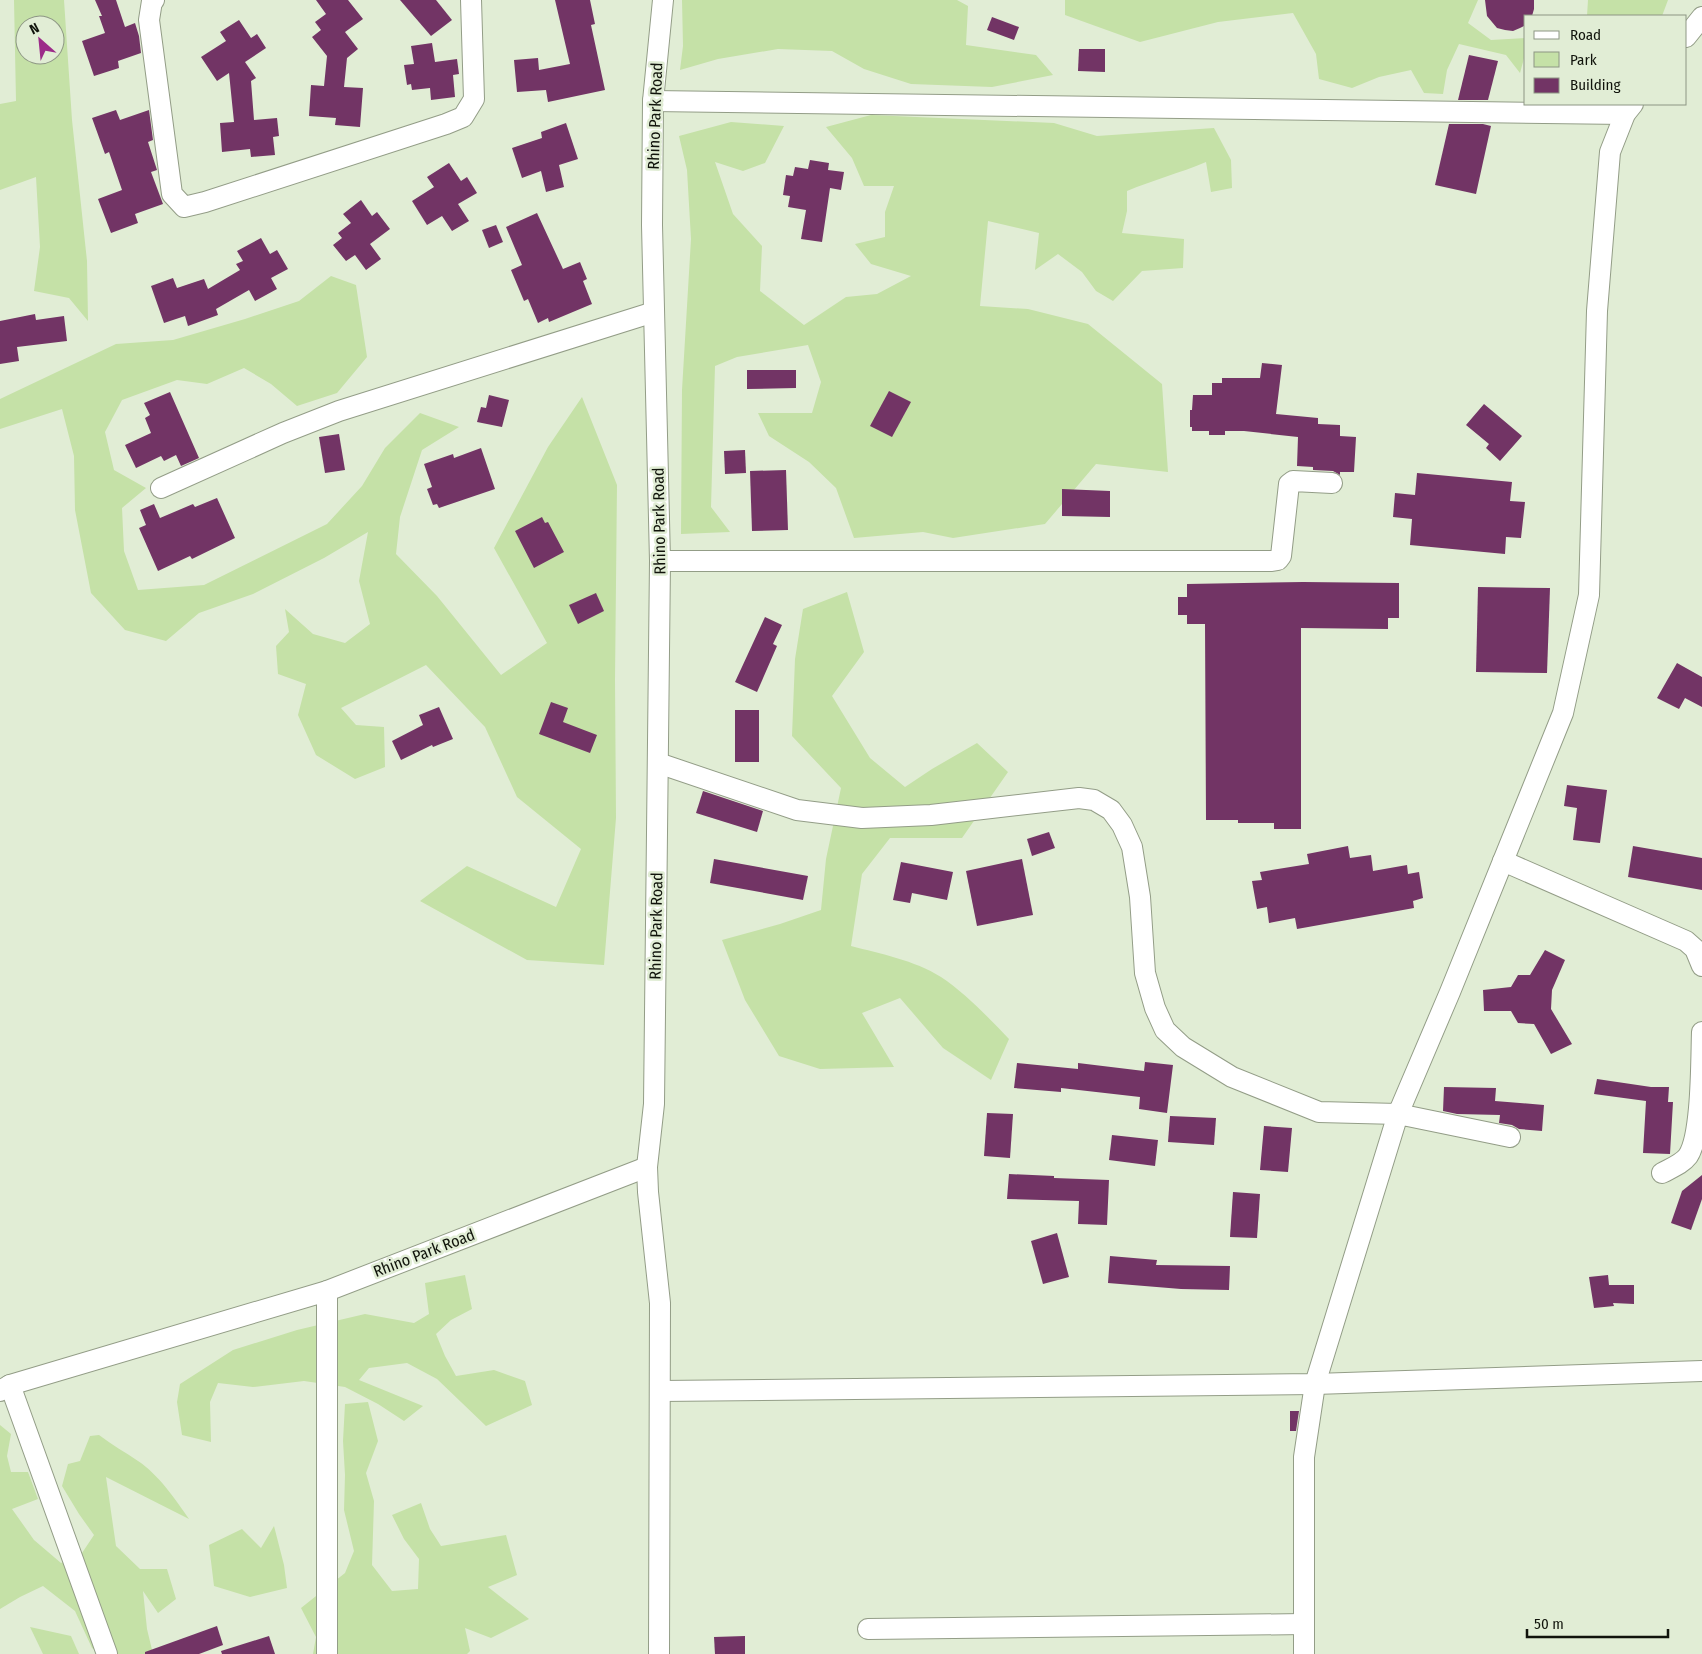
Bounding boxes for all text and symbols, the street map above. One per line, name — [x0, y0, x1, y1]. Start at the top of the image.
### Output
north arrow — [15, 15, 65, 65]
legend — [1524, 15, 1687, 105]
text: N — [27, 19, 42, 38]
text: Road — [1570, 26, 1601, 44]
text: Park — [1570, 51, 1597, 69]
street label: Rhino Park Road — [644, 62, 666, 170]
text: Building — [1570, 76, 1621, 94]
street label: Rhino Park Road — [649, 467, 669, 575]
street label: Rhino Park Road — [646, 872, 666, 980]
street label: Rhino Park Road — [371, 1225, 477, 1281]
scale bar — [1527, 1606, 1668, 1638]
text: 50 m — [1534, 1615, 1564, 1633]

